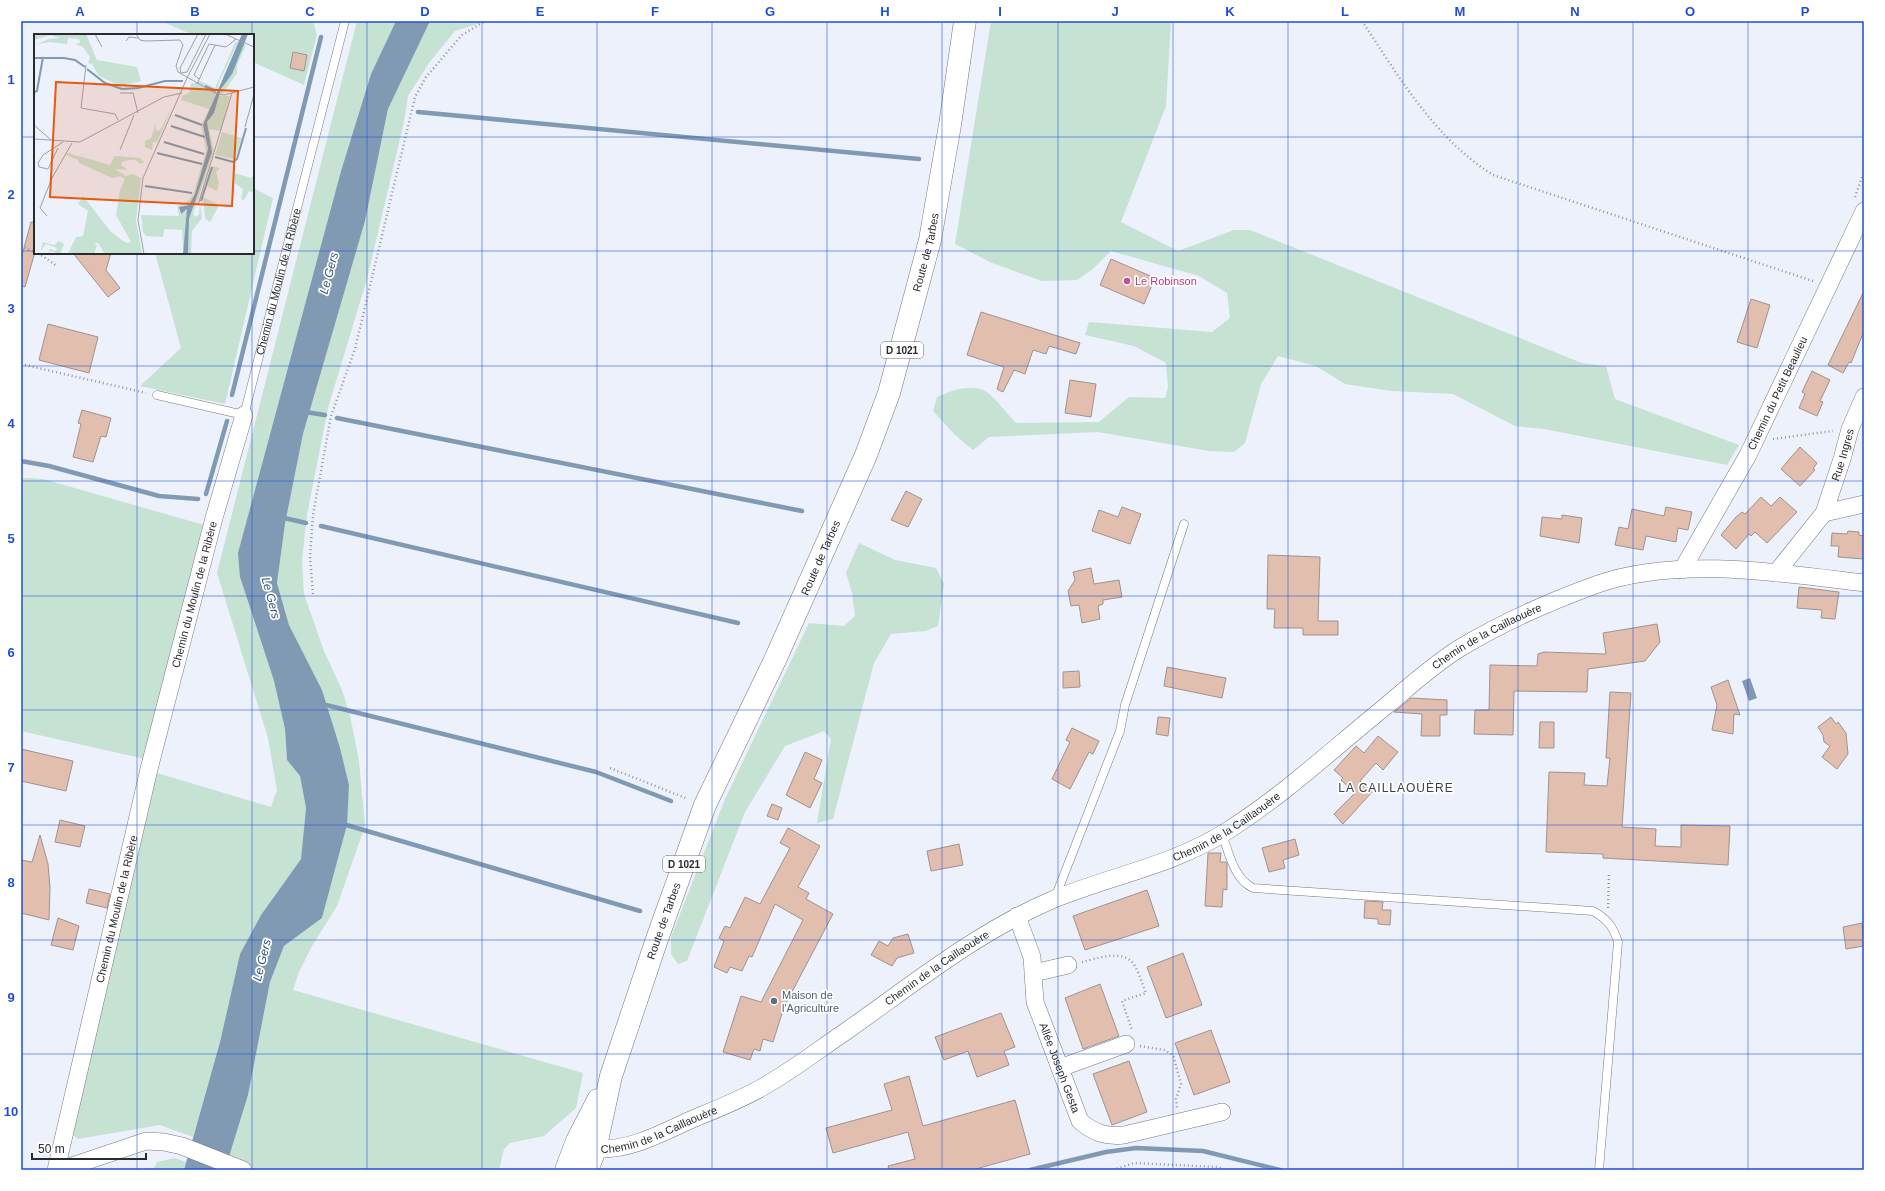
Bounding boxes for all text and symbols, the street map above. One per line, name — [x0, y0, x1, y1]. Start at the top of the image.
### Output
text: A — [75, 4, 85, 19]
text: B — [190, 4, 200, 19]
text: C — [305, 4, 315, 19]
text: D — [420, 4, 430, 19]
text: E — [536, 4, 545, 19]
text: F — [651, 4, 659, 19]
text: G — [765, 4, 775, 19]
text: H — [880, 4, 890, 19]
text: I — [998, 4, 1002, 19]
text: J — [1111, 4, 1119, 19]
text: K — [1225, 4, 1235, 19]
text: L — [1341, 4, 1349, 19]
text: M — [1455, 4, 1465, 19]
text: N — [1570, 4, 1580, 19]
text: O — [1685, 4, 1695, 19]
text: P — [1801, 4, 1810, 19]
inset map — [34, 34, 254, 254]
text: 1 — [7, 72, 15, 87]
text: 2 — [7, 187, 15, 202]
street label: Chemin du Moulin de la Ribère — [254, 207, 303, 356]
street label: Route de Tarbes — [910, 212, 941, 293]
water label: Le Gers — [317, 251, 341, 295]
place label: Le Robinson — [1135, 275, 1197, 287]
marker: Le Robinson — [1122, 276, 1132, 286]
text: 3 — [7, 301, 15, 316]
street label: Chemin du Petit Beaulieu — [1745, 335, 1809, 452]
road number: D 1021 — [881, 342, 923, 358]
text: 4 — [7, 416, 15, 431]
street label: Rue Ingres — [1829, 427, 1856, 482]
street label: Route de Tarbes — [799, 518, 842, 597]
street label: Chemin du Moulin de la Ribère — [169, 520, 219, 669]
text: 5 — [7, 531, 15, 546]
water label: Le Gers — [259, 576, 283, 620]
street label: Chemin de la Caillaouère — [1430, 601, 1543, 672]
text: 6 — [7, 645, 15, 660]
text: 7 — [7, 760, 15, 775]
district label: LA CAILLAOUÈRE — [1338, 780, 1454, 795]
street label: Chemin de la Caillaouère — [1171, 790, 1282, 863]
street label: Chemin du Moulin de la Ribère — [94, 834, 139, 984]
road number: D 1021 — [663, 856, 705, 872]
text: 8 — [7, 875, 15, 890]
street label: Route de Tarbes — [645, 880, 683, 961]
street label: Chemin de la Caillaouère — [882, 928, 991, 1008]
water label: Le Gers — [250, 938, 274, 982]
place label: Maison de l'Agriculture — [782, 989, 839, 1014]
text: 9 — [7, 990, 15, 1005]
marker: Maison de l'Agriculture — [769, 996, 779, 1006]
street label: Allée Joseph Gesta — [1037, 1021, 1083, 1115]
text: 10 — [4, 1104, 18, 1119]
street label: Chemin de la Caillaouère — [600, 1104, 719, 1155]
scale bar — [32, 1135, 146, 1161]
text: 50 m — [38, 1142, 65, 1156]

